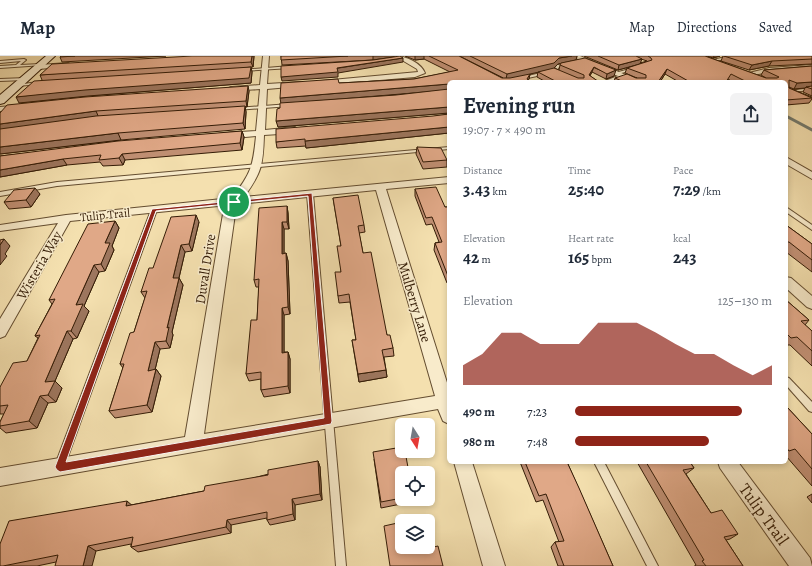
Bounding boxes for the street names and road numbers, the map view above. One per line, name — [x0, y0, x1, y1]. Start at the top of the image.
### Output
street label: Tulip Trail — [79, 204, 131, 226]
street label: Wisteria Way — [12, 227, 67, 304]
street label: Duvall Drive — [191, 233, 220, 306]
street label: Mulberry Lane — [393, 259, 436, 345]
street label: Tulip Trail — [733, 479, 794, 550]

